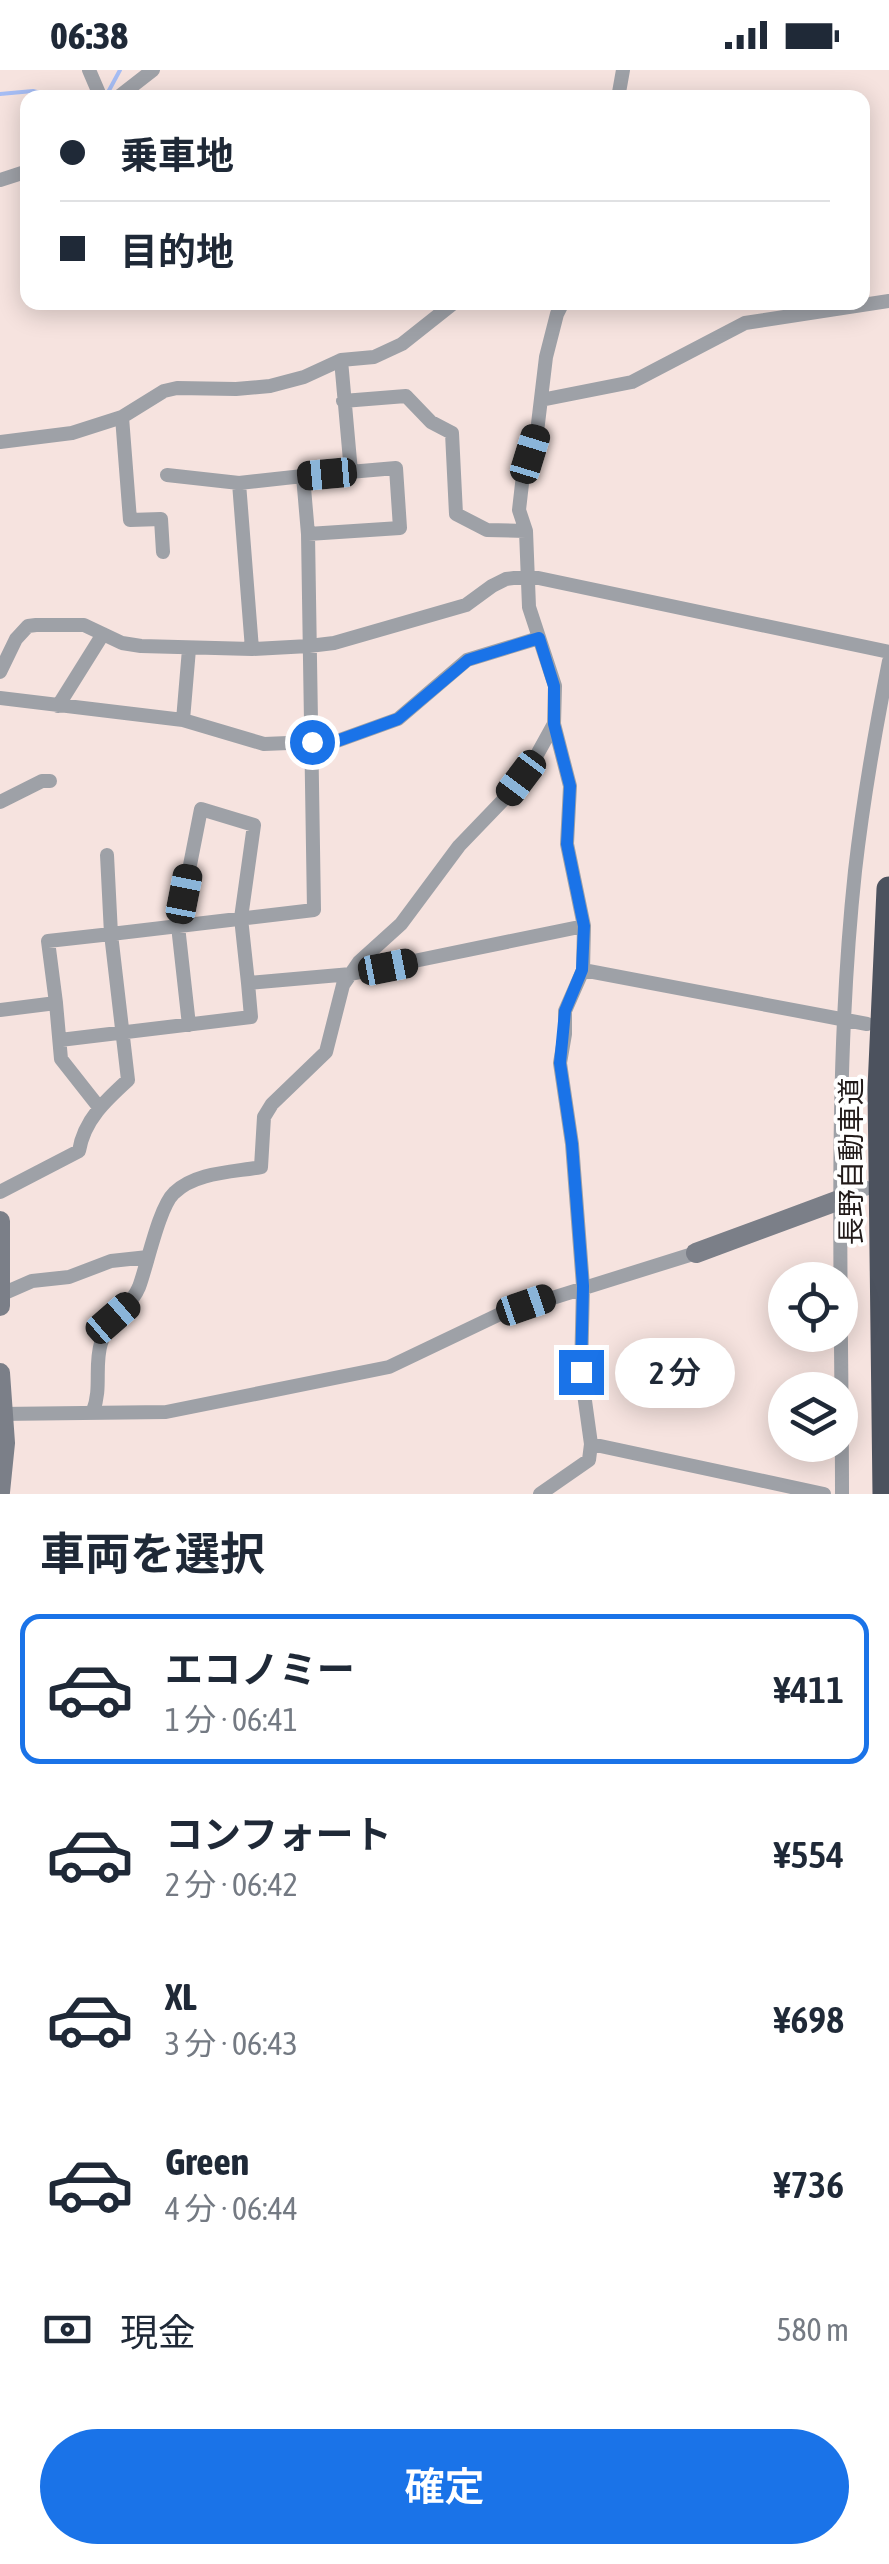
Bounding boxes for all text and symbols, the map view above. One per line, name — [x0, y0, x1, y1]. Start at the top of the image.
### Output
text: 06:38 — [50, 14, 128, 57]
text: 乗車地 — [120, 134, 234, 177]
text: 目的地 — [120, 230, 234, 273]
car — [507, 421, 553, 487]
car — [296, 456, 358, 492]
route start — [290, 720, 335, 765]
car — [491, 745, 551, 811]
car — [164, 862, 204, 926]
car — [356, 947, 420, 987]
street label: 長野自動車道 — [835, 1077, 867, 1245]
map controls — [768, 1262, 858, 1462]
button: locate — [768, 1262, 858, 1352]
car — [493, 1281, 559, 1329]
car — [81, 1287, 145, 1349]
callout: 2 分 — [616, 1337, 736, 1407]
route end — [559, 1350, 604, 1395]
text: 2 分 — [649, 1354, 701, 1391]
button: layers — [768, 1372, 858, 1462]
text: 車両を選択 — [40, 1528, 265, 1580]
icon: car — [45, 1644, 135, 1734]
text: エコノミー — [165, 1648, 355, 1691]
text: ¥411 — [774, 1668, 844, 1711]
text: 1 分 · 06:41 — [165, 1701, 298, 1738]
icon: car — [45, 1809, 135, 1899]
text: コンフォート — [165, 1813, 392, 1856]
text: ¥554 — [774, 1833, 844, 1876]
text: 2 分 · 06:42 — [165, 1866, 298, 1903]
icon: car — [45, 1974, 135, 2064]
text: XL — [165, 1975, 197, 2018]
text: ¥698 — [774, 1998, 844, 2041]
text: 3 分 · 06:43 — [165, 2025, 298, 2062]
icon: car — [45, 2139, 135, 2229]
text: Green — [165, 2140, 249, 2183]
text: ¥736 — [774, 2163, 844, 2206]
text: 4 分 · 06:44 — [165, 2190, 298, 2227]
icon: cash — [40, 2302, 95, 2357]
text: 現金 — [120, 2311, 196, 2354]
text: 580 m — [776, 2311, 849, 2348]
button: 確定 — [40, 2429, 849, 2544]

